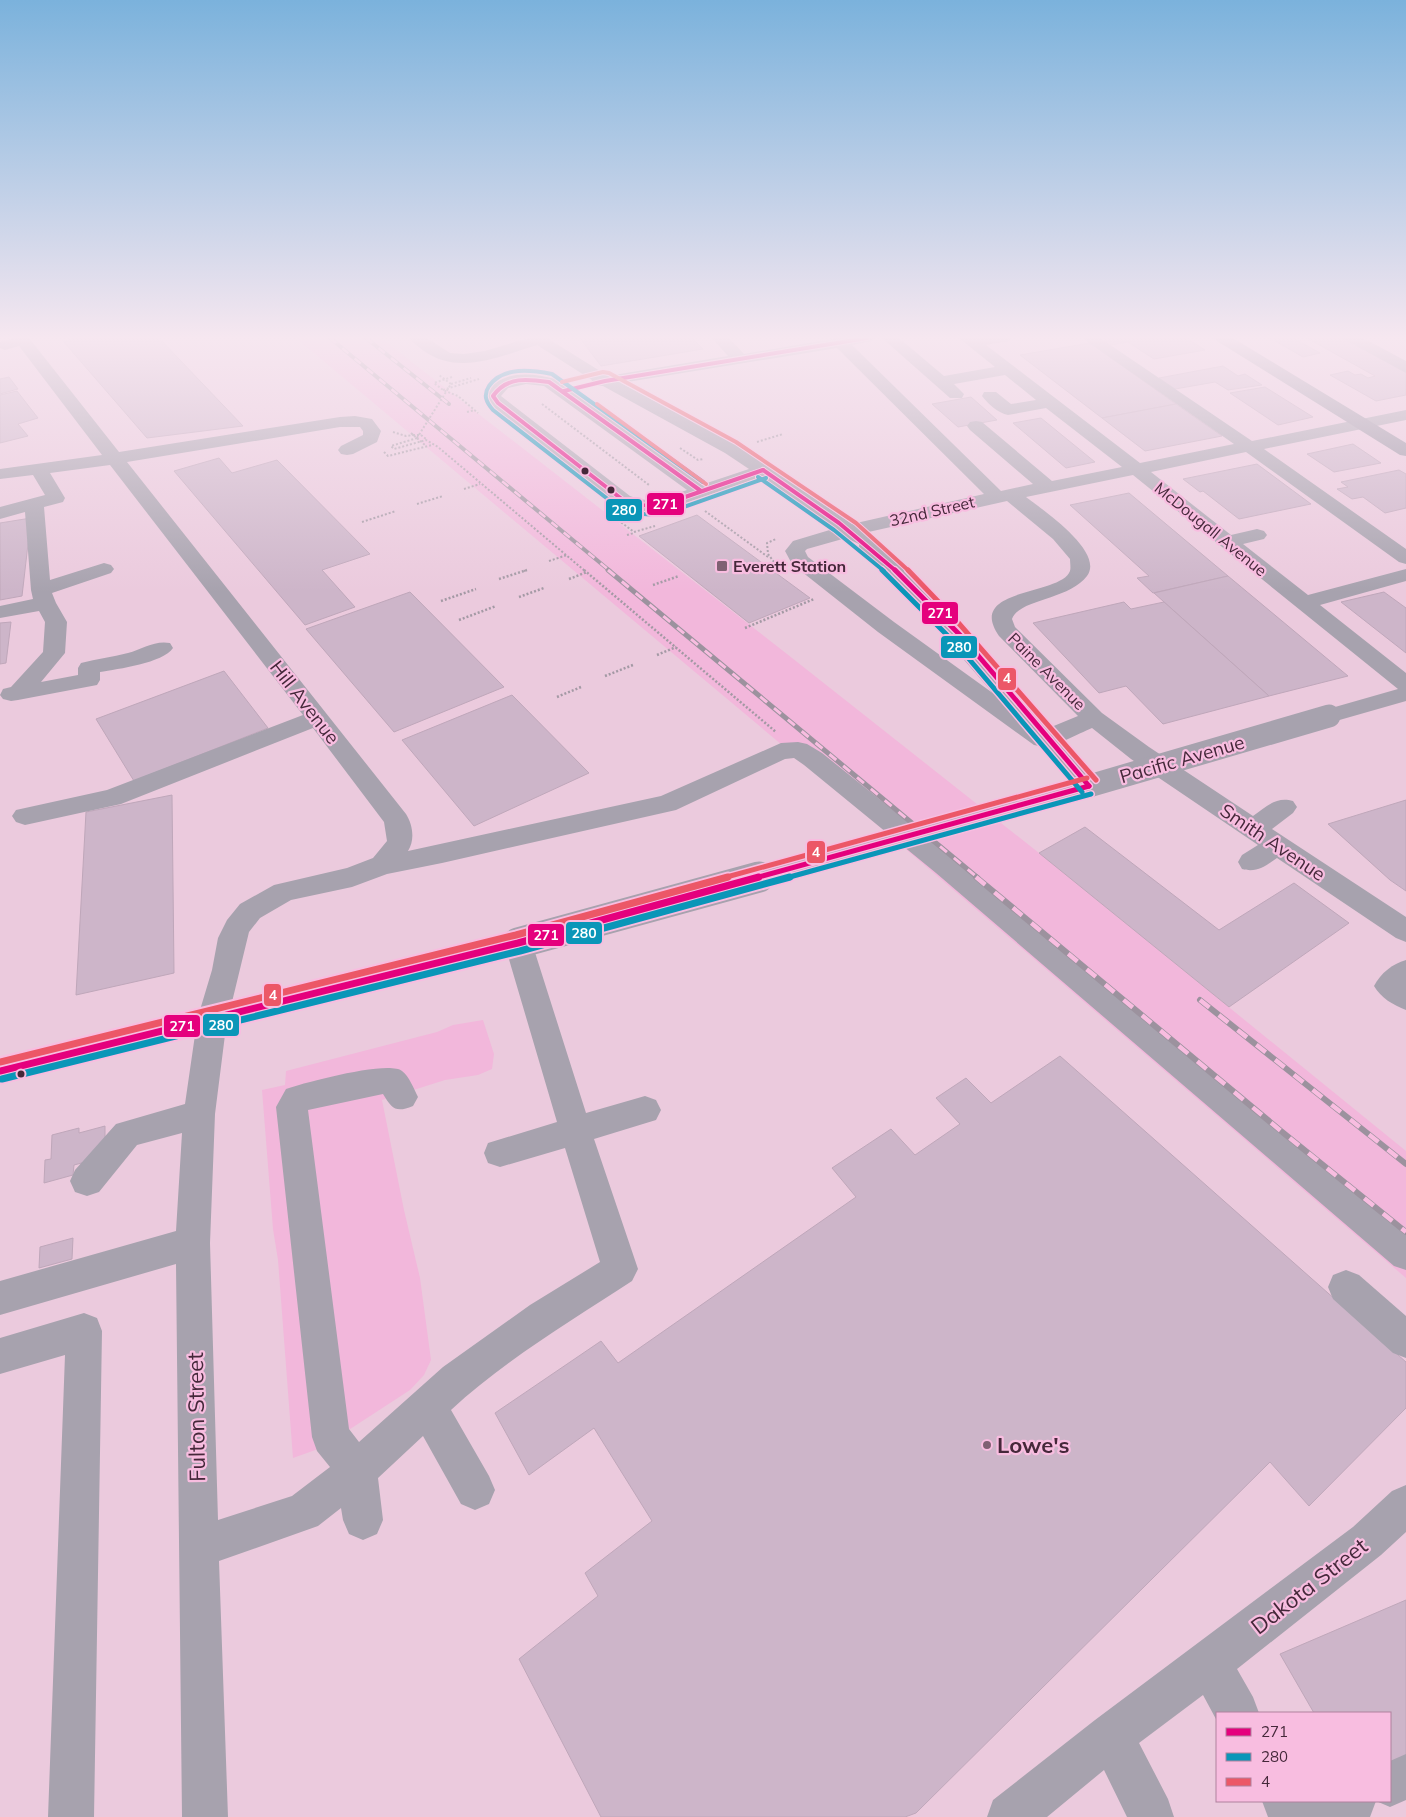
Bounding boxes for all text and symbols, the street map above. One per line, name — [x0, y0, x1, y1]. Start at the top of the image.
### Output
unlabelled marker — [580, 466, 590, 476]
street label: McDougall Avenue — [1151, 478, 1271, 580]
unlabelled marker — [606, 485, 616, 495]
street label: 32nd Street — [888, 491, 977, 530]
line badge: 271 — [646, 492, 685, 516]
text: 271 — [652, 495, 678, 513]
line badge: 280 — [605, 498, 643, 522]
text: 280 — [611, 501, 637, 519]
place label: Everett Station — [733, 556, 846, 576]
marker: Everett Station — [715, 559, 729, 573]
line badge: 271 — [921, 601, 959, 625]
text: 271 — [927, 604, 953, 622]
street label: Paine Avenue — [1004, 628, 1090, 714]
line badge: 280 — [940, 635, 978, 659]
text: 280 — [946, 638, 972, 656]
street label: Hill Avenue — [265, 656, 345, 748]
line badge: 4 — [997, 667, 1017, 691]
text: 4 — [1003, 669, 1012, 687]
street label: Pacific Avenue — [1117, 730, 1247, 788]
street label: Smith Avenue — [1216, 798, 1330, 886]
line badge: 4 — [806, 840, 826, 864]
text: 4 — [812, 843, 821, 861]
line badge: 280 — [565, 921, 603, 945]
line badge: 271 — [527, 923, 565, 947]
text: 280 — [571, 924, 597, 942]
text: 271 — [533, 926, 559, 944]
line badge: 4 — [263, 983, 282, 1007]
text: 4 — [269, 986, 278, 1004]
line badge: 280 — [202, 1013, 240, 1037]
line badge: 271 — [163, 1014, 201, 1038]
text: 280 — [208, 1016, 234, 1034]
text: 271 — [169, 1017, 195, 1035]
unlabelled marker — [16, 1069, 26, 1079]
street label: Fulton Street — [181, 1352, 211, 1482]
place label: Lowe's — [997, 1431, 1070, 1459]
marker: Lowe's — [981, 1439, 993, 1451]
street label: Dakota Street — [1245, 1531, 1373, 1640]
legend — [1216, 1712, 1391, 1802]
text: 271 — [1261, 1722, 1288, 1741]
text: 280 — [1261, 1747, 1288, 1766]
text: 4 — [1261, 1772, 1270, 1791]

